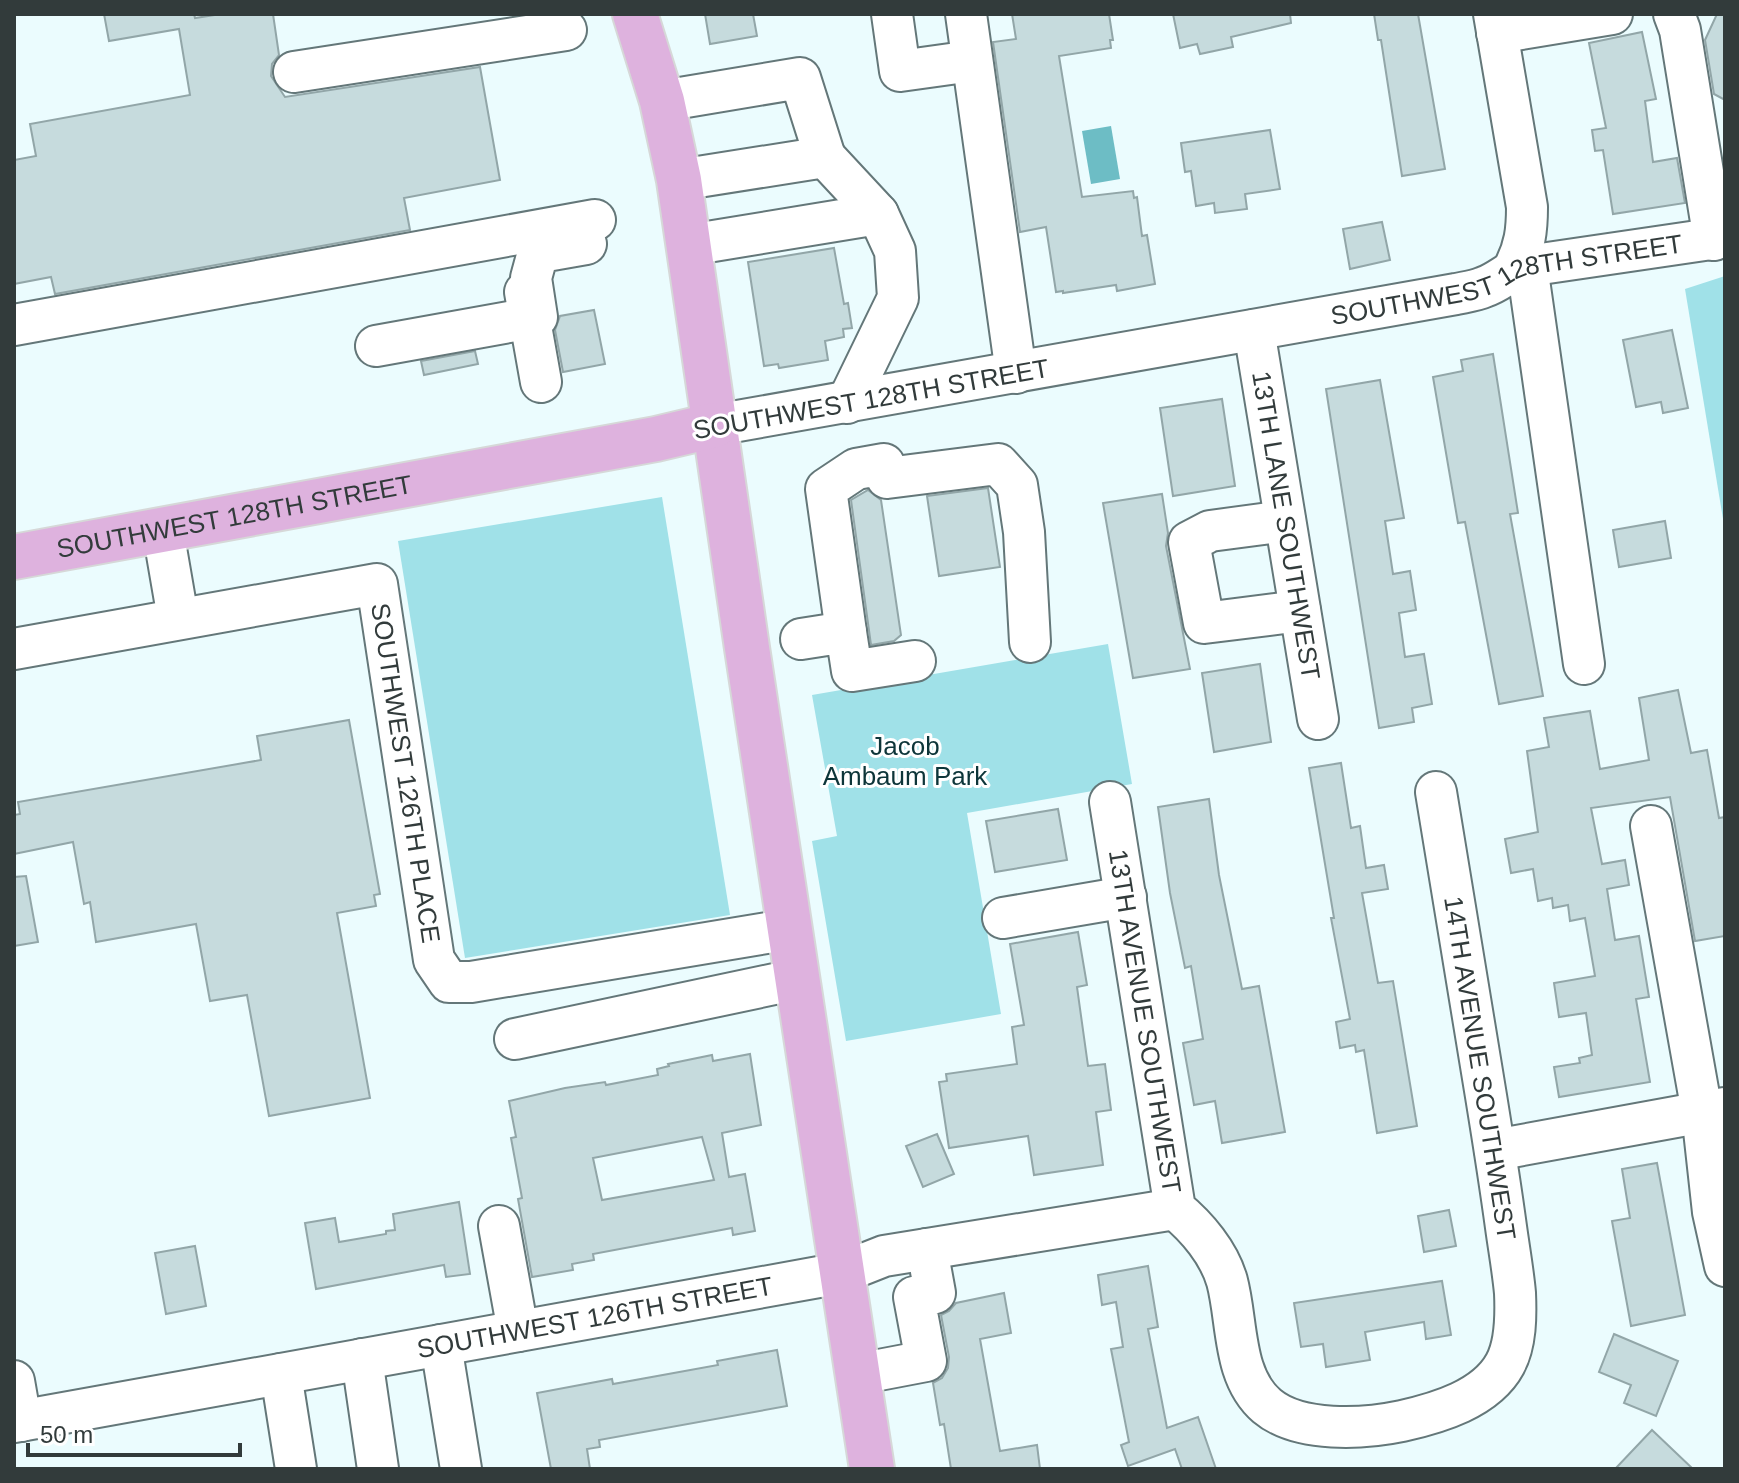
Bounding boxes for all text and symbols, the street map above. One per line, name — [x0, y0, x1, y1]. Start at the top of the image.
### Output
street label: SOUTHWEST 128TH STREET — [1328, 228, 1685, 331]
street label: SOUTHWEST 128TH STREET — [691, 353, 1051, 445]
street label: 13TH LANE SOUTHWEST — [1246, 369, 1326, 682]
street label: SOUTHWEST 128TH STREET — [54, 469, 415, 564]
street label: SOUTHWEST 126TH PLACE — [365, 601, 446, 945]
park label: Jacob Ambaum Park — [823, 731, 988, 791]
street label: 13TH AVENUE SOUTHWEST — [1103, 847, 1187, 1195]
street label: 14TH AVENUE SOUTHWEST — [1438, 894, 1522, 1242]
street label: SOUTHWEST 126TH STREET — [414, 1271, 775, 1364]
scale bar — [28, 1407, 240, 1457]
text: 50 m — [40, 1421, 93, 1448]

